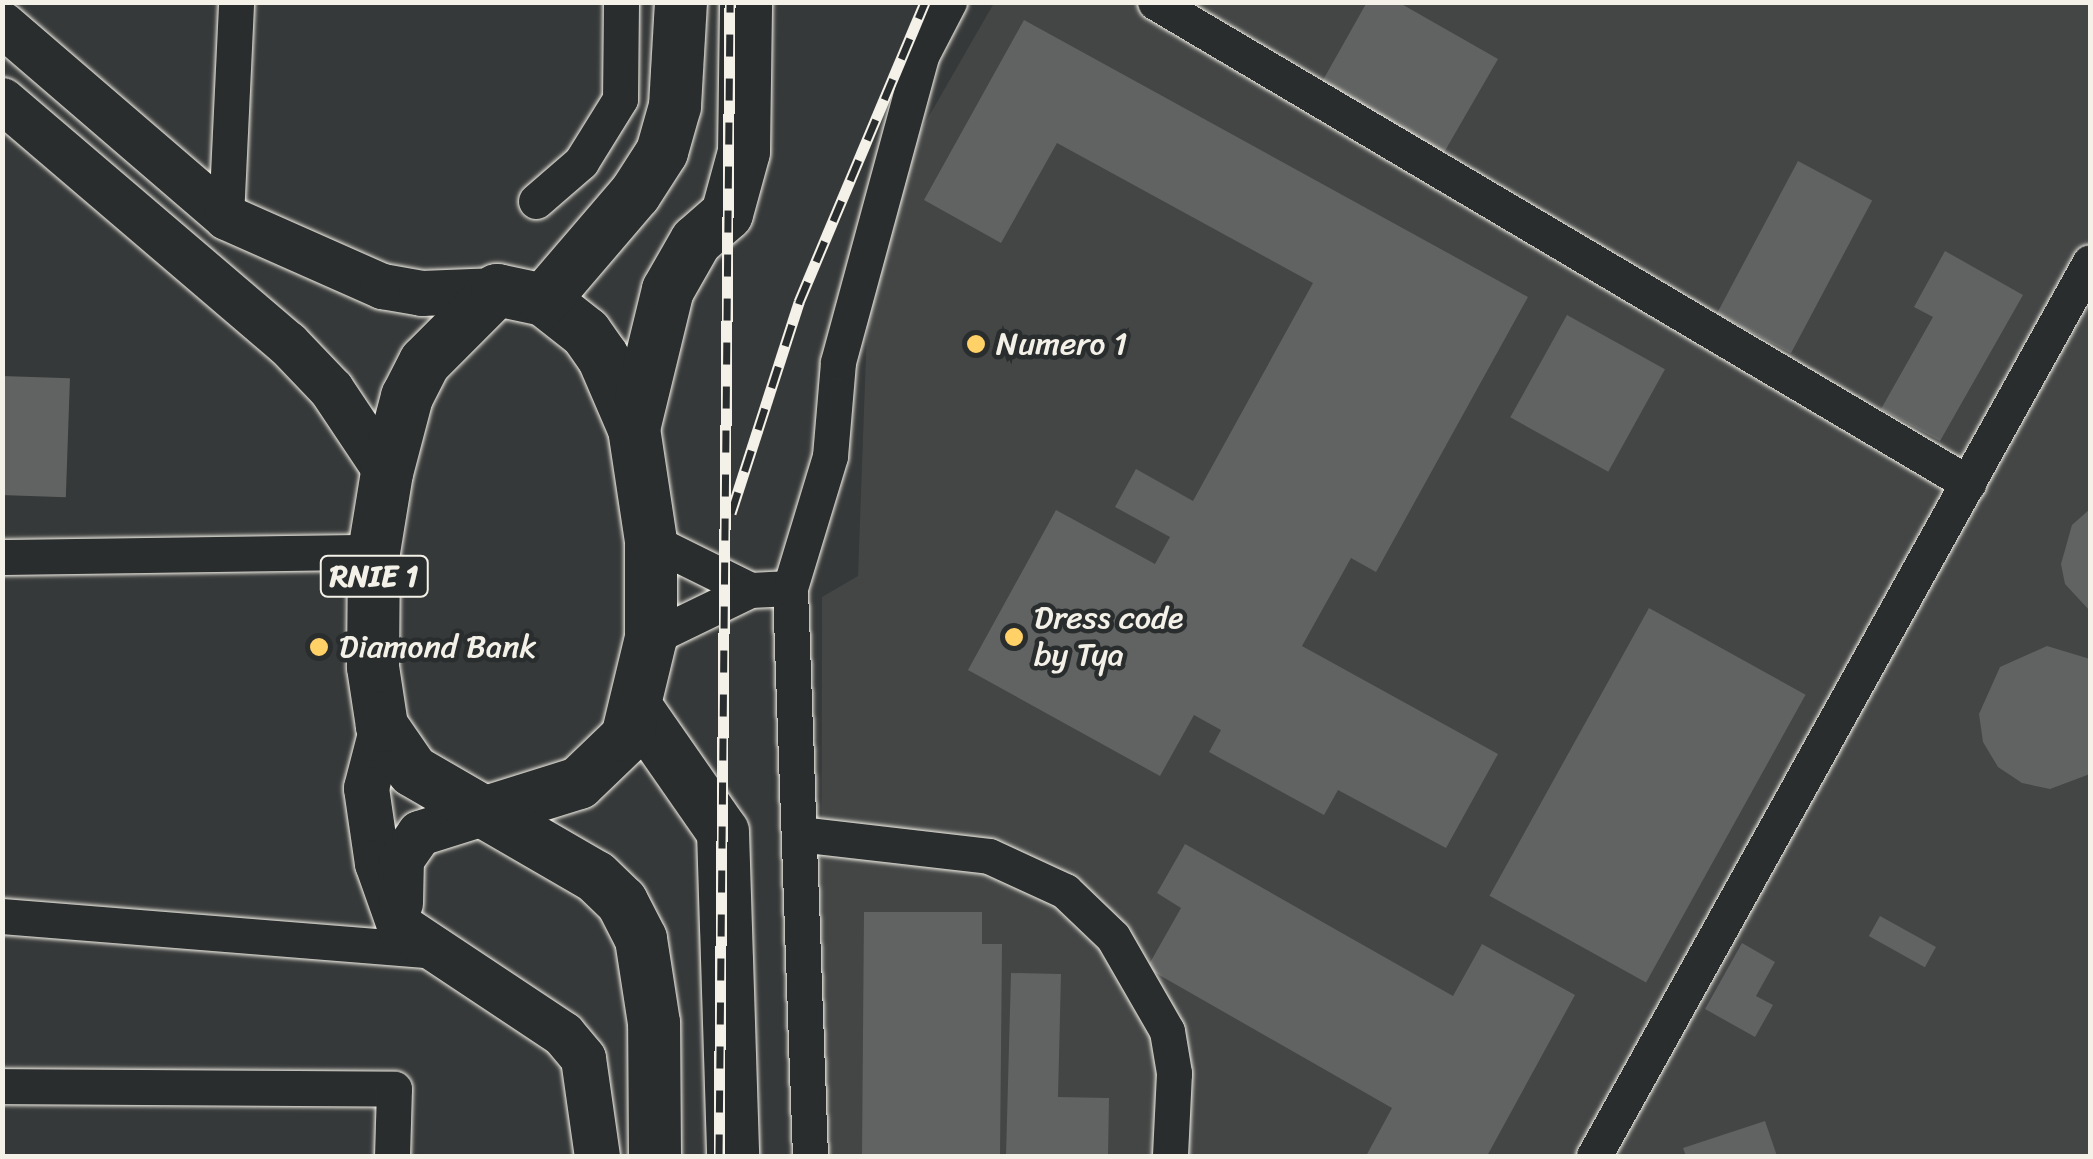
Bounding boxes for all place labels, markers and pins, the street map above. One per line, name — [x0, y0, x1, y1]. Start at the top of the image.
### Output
place label: Numero 1 — [996, 325, 1127, 363]
marker: Numero 1 — [965, 333, 987, 355]
place label: Dress code by Tya — [1034, 600, 1184, 675]
marker: Dress code by Tya — [1003, 626, 1025, 648]
place label: Diamond Bank — [339, 628, 536, 666]
marker: Diamond Bank — [308, 636, 330, 658]

